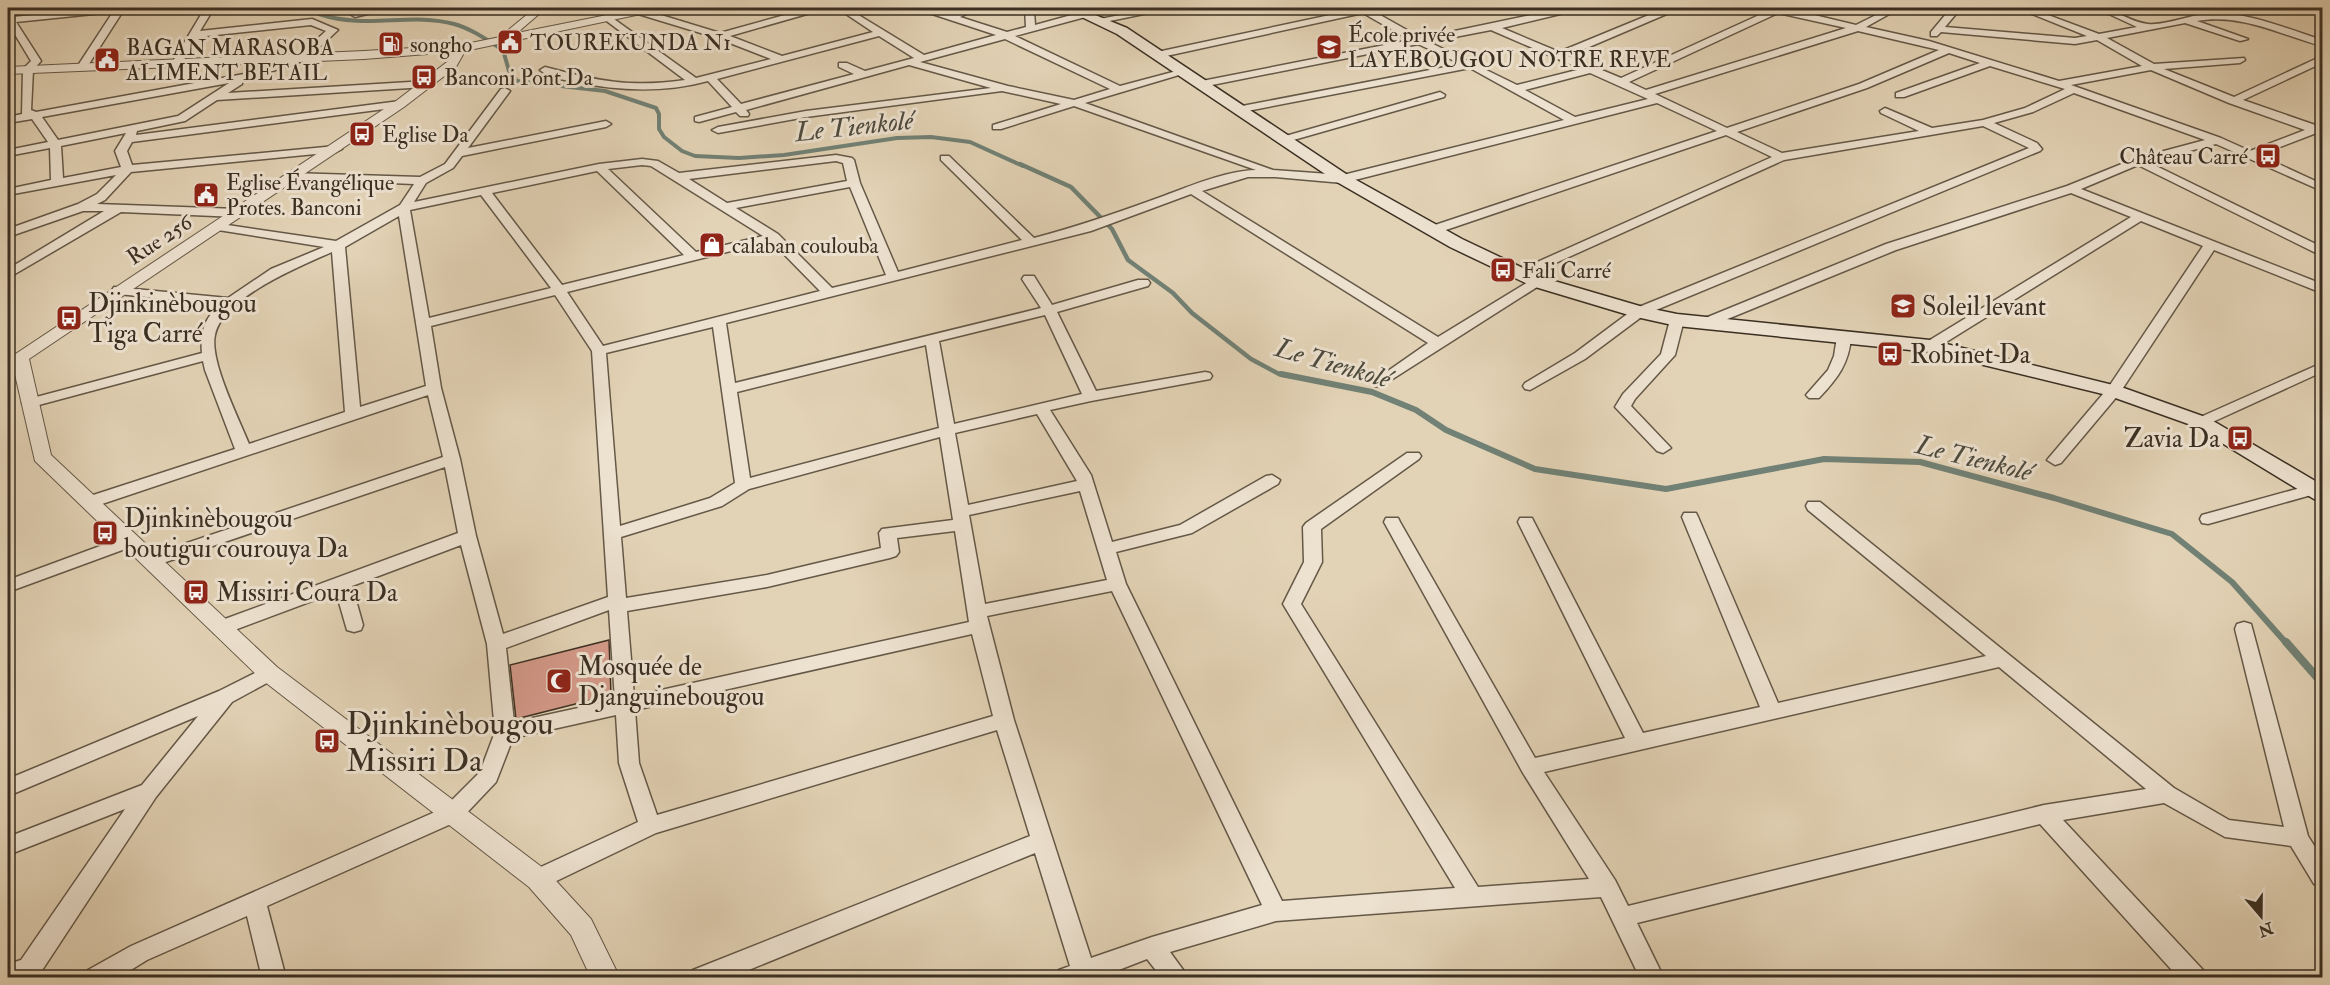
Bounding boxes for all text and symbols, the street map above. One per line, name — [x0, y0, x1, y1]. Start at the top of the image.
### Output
place label: École privée LAYEBOUGOU NOTRE REVE — [1348, 20, 1671, 74]
public building icon: TOUREKUNDA N1 — [495, 27, 525, 57]
fuel station icon: songho — [376, 29, 406, 59]
place label: TOUREKUNDA N1 — [530, 29, 731, 57]
place label: songho — [410, 31, 472, 59]
school or university icon: École privée LAYEBOUGOU NOTRE REVE — [1314, 32, 1344, 62]
place label: BAGAN MARASOBA ALIMENT BETAIL — [125, 34, 334, 87]
public building icon: BAGAN MARASOBA ALIMENT BETAIL — [92, 45, 122, 75]
bus stop icon: Banconi Pont Da — [409, 62, 439, 92]
place label: Banconi Pont Da — [444, 64, 594, 92]
water label: Le Tienkolé — [792, 103, 919, 149]
bus stop icon: Eglise Da — [347, 119, 377, 149]
place label: Eglise Da — [382, 121, 469, 149]
bus stop icon: Château Carré — [2253, 141, 2283, 171]
place label: Château Carré — [2119, 143, 2249, 171]
place label: Eglise Évangélique Protes. Banconi — [226, 168, 394, 222]
public building icon: Eglise Évangélique Protes. Banconi — [191, 180, 221, 210]
street label: Rue 256 — [122, 207, 199, 271]
shop icon: calaban coulouba — [697, 230, 727, 260]
place label: calaban coulouba — [732, 232, 879, 260]
bus stop icon: Fali Carré — [1488, 255, 1518, 285]
place label: Fali Carré — [1522, 257, 1612, 285]
place label: Djinkinèbougou Tiga Carré — [88, 288, 257, 350]
school or university icon: Soleil levant — [1888, 291, 1918, 321]
place label: Soleil levant — [1922, 291, 2046, 323]
bus stop icon: Djinkinèbougou Tiga Carré — [54, 303, 84, 333]
water label: Le Tienkolé — [1270, 331, 1398, 397]
bus stop icon: Robinet Da — [1875, 339, 1905, 369]
place label: Robinet Da — [1910, 339, 2031, 371]
place label: Zavia Da — [2124, 423, 2220, 455]
bus stop icon: Zavia Da — [2225, 423, 2255, 453]
water label: Le Tienkolé — [1911, 428, 2039, 490]
place label: Djinkinèbougou boutigui courouya Da — [124, 503, 348, 565]
bus stop icon: Djinkinèbougou boutigui courouya Da — [90, 518, 120, 548]
bus stop icon: Missiri Coura Da — [181, 577, 211, 607]
place label: Missiri Coura Da — [216, 577, 398, 609]
place label: Mosquée de Djanguinebougou — [578, 651, 764, 713]
mosque icon: Mosquée de Djanguinebougou — [544, 666, 574, 696]
place label: Djinkinèbougou Missiri Da — [346, 704, 554, 781]
bus stop icon: Djinkinèbougou Missiri Da — [312, 726, 342, 756]
north arrow — [2231, 886, 2291, 946]
text: N — [2255, 917, 2277, 941]

